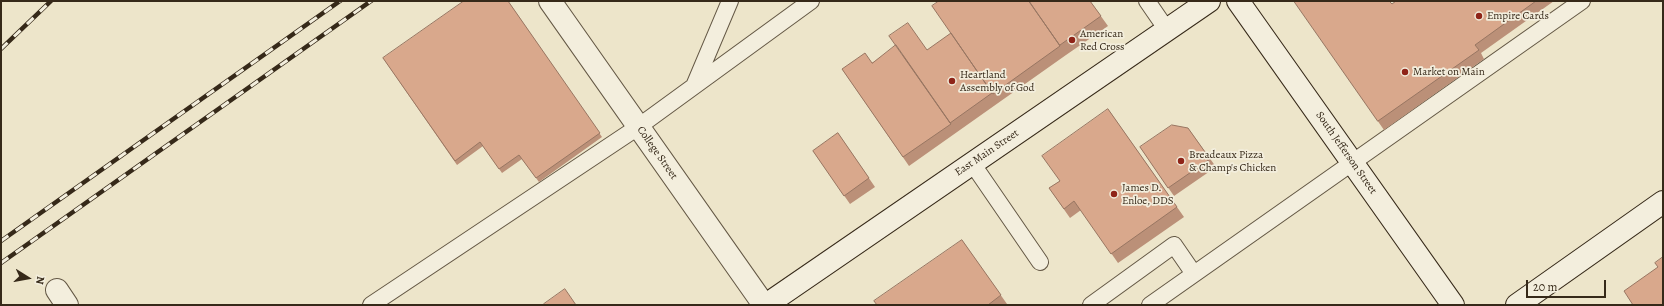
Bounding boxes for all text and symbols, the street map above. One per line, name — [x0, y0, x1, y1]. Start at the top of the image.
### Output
place label: Empire Cards — [1487, 9, 1549, 23]
marker: Empire Cards — [1474, 11, 1484, 21]
place label: American Red Cross — [1080, 27, 1124, 53]
marker: American Red Cross — [1067, 35, 1077, 45]
place label: Market on Main — [1413, 65, 1485, 79]
marker: Market on Main — [1400, 67, 1410, 77]
place label: Heartland Assembly of God — [960, 68, 1034, 94]
marker: Heartland Assembly of God — [947, 76, 957, 86]
street label: South Jefferson Street — [1313, 109, 1379, 197]
street label: College Street — [634, 124, 680, 182]
street label: East Main Street — [952, 127, 1022, 179]
place label: Breadeaux Pizza & Champ's Chicken — [1189, 148, 1276, 174]
marker: Breadeaux Pizza & Champ's Chicken — [1176, 156, 1186, 166]
place label: James D. Enloe, DDS — [1122, 181, 1174, 207]
marker: James D. Enloe, DDS — [1109, 189, 1119, 199]
north arrow — [8, 258, 48, 298]
scale bar — [1528, 272, 1608, 298]
text: N — [32, 275, 48, 286]
text: 20 m — [1533, 279, 1557, 295]

